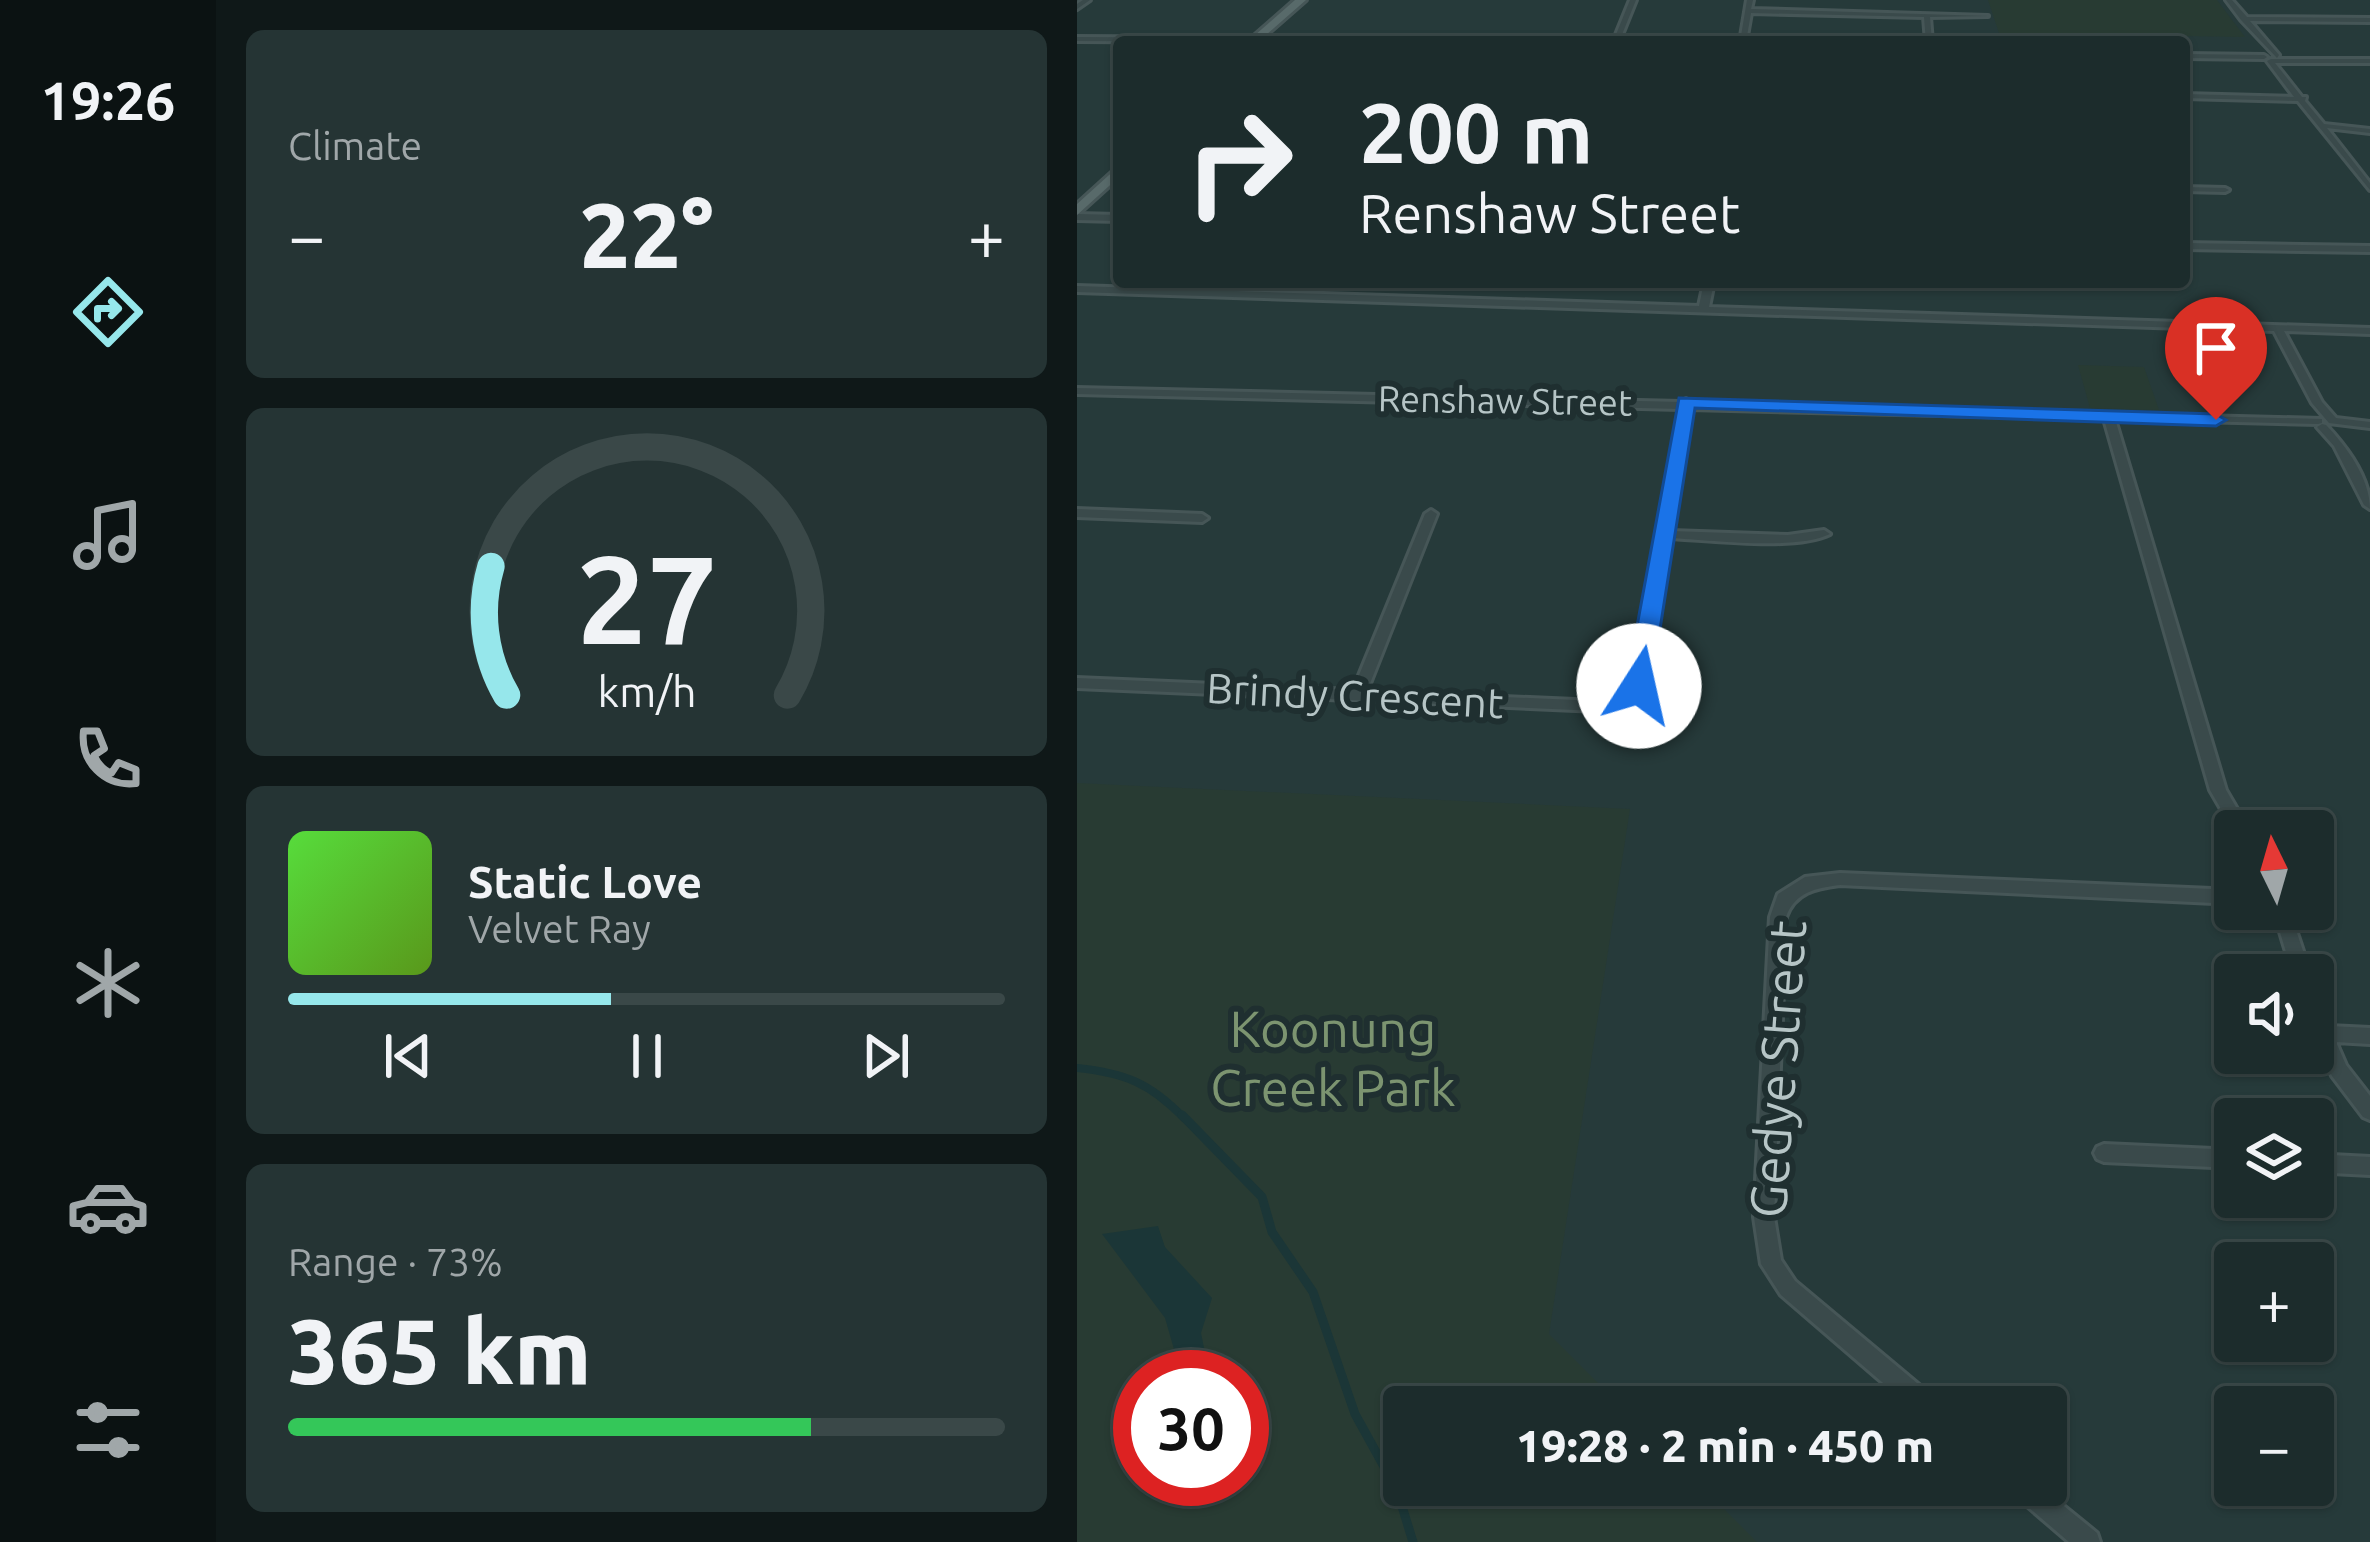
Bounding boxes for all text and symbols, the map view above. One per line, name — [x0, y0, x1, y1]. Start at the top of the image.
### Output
text: 19:26 — [40, 70, 176, 130]
icon: right — [1161, 84, 1317, 240]
text: 200 m — [1359, 85, 1593, 179]
text: Climate — [288, 124, 422, 167]
text: Renshaw Street — [1359, 183, 1740, 243]
text: 22° — [579, 184, 714, 285]
text: − — [288, 198, 325, 272]
text: + — [968, 198, 1005, 272]
icon: directions — [66, 270, 150, 354]
pin — [2165, 297, 2267, 420]
icon: arrive — [2183, 315, 2249, 381]
street label: Renshaw Street — [1378, 377, 1632, 423]
icon: music — [66, 493, 150, 577]
text: 27 — [576, 528, 717, 668]
position arrow — [1576, 623, 1702, 749]
street label: Brindy Crescent — [1205, 664, 1505, 726]
text: km/h — [597, 667, 696, 715]
icon: phone — [66, 717, 150, 801]
north arrow — [2214, 810, 2334, 930]
map controls — [2214, 810, 2334, 1506]
text: Static Love — [468, 856, 702, 907]
text: Velvet Ray — [468, 907, 651, 950]
street label: Gedye Street — [1738, 918, 1816, 1220]
icon: climate — [66, 941, 150, 1025]
button: sound — [2214, 954, 2334, 1074]
park label: Koonung Creek Park — [1210, 999, 1456, 1116]
icon: previous — [375, 1023, 441, 1089]
icon: pause — [614, 1023, 680, 1089]
icon: next — [853, 1023, 919, 1089]
button: layers — [2214, 1098, 2334, 1218]
icon: car — [66, 1164, 150, 1248]
text: Range · 73% — [288, 1240, 503, 1283]
button: + — [2214, 1242, 2334, 1362]
text: 365 km — [288, 1300, 592, 1401]
speed limit sign: 30 — [1113, 1350, 1269, 1506]
button: − — [2214, 1386, 2334, 1506]
icon: filters — [66, 1388, 150, 1472]
text: 19:28 · 2 min · 450 m — [1516, 1420, 1934, 1471]

